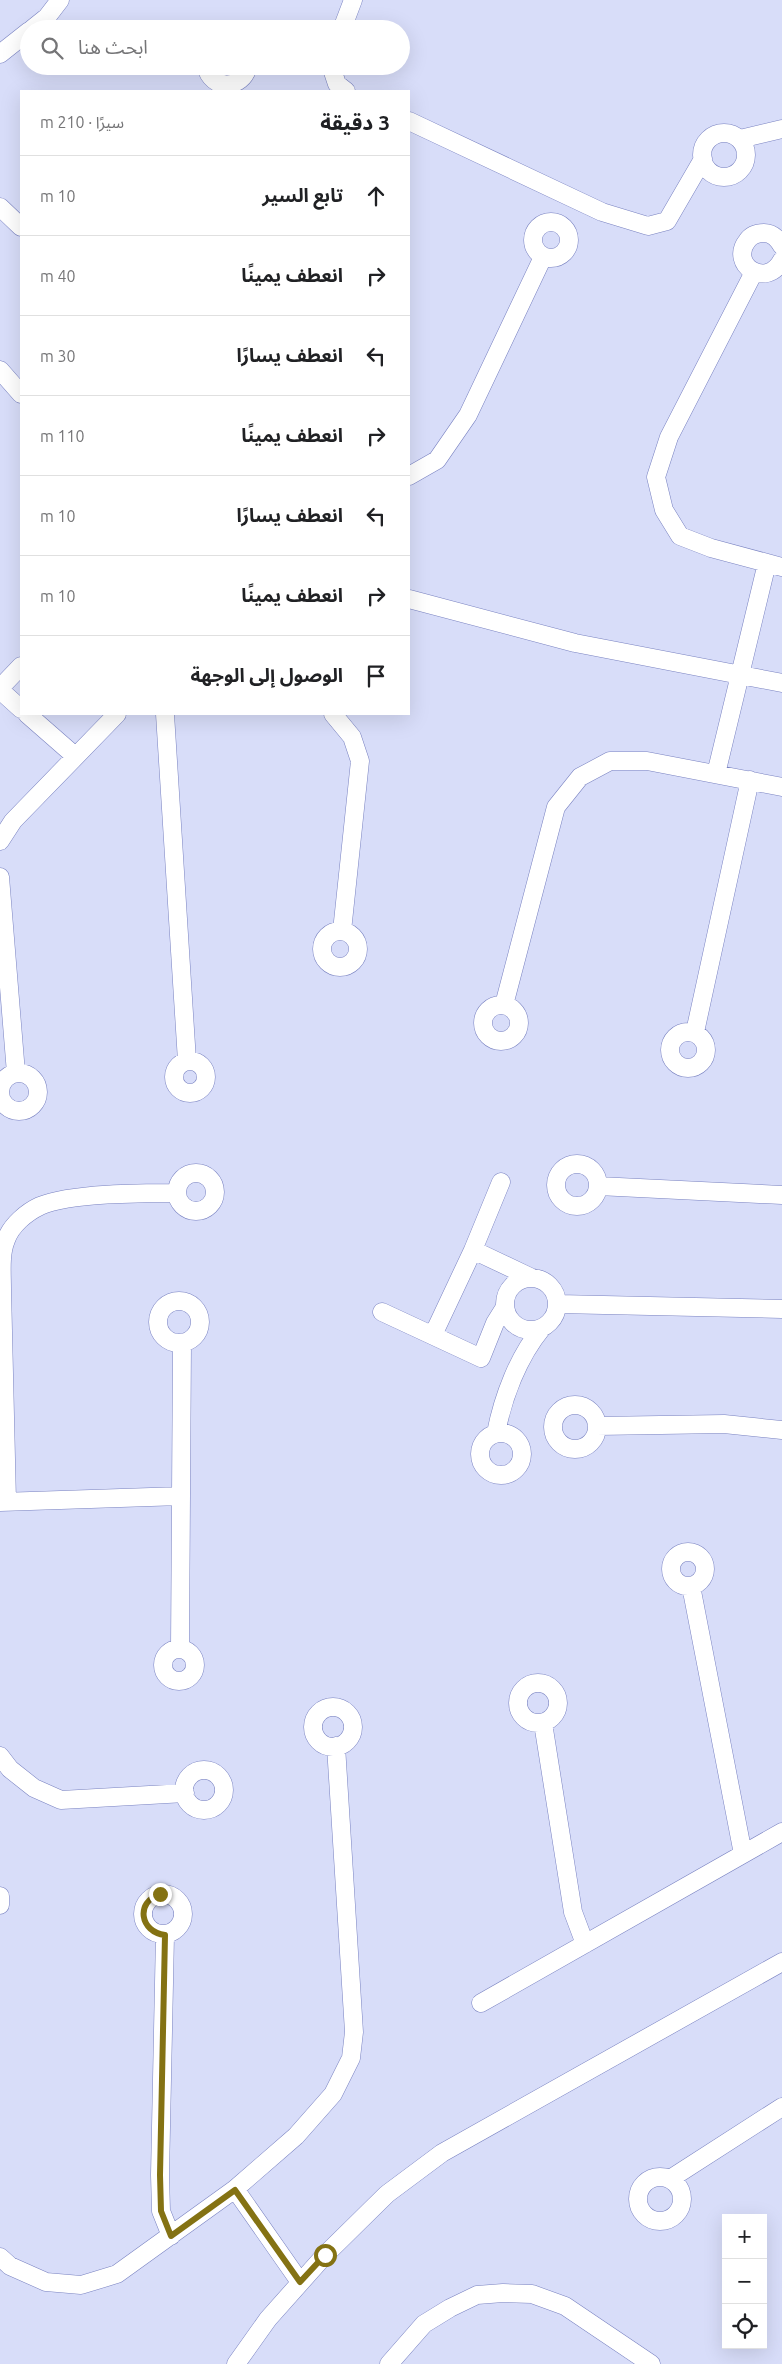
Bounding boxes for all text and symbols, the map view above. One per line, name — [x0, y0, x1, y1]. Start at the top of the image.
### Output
search box — [20, 20, 410, 75]
icon: search — [38, 34, 66, 62]
text: ابحث هنا — [78, 36, 148, 58]
text: 3 دقيقة — [320, 110, 390, 134]
text: سيرًا · 210 m — [40, 113, 124, 131]
icon: ahead — [362, 182, 390, 210]
text: تابع السير — [262, 184, 343, 206]
text: 10 m — [40, 187, 76, 205]
icon: right — [362, 262, 390, 290]
text: انعطف يمينًا — [241, 264, 343, 286]
text: 40 m — [40, 267, 76, 285]
icon: left — [362, 342, 390, 370]
text: انعطف يسارًا — [236, 344, 343, 366]
text: 30 m — [40, 347, 76, 365]
icon: right — [362, 422, 390, 450]
text: انعطف يمينًا — [241, 424, 343, 446]
text: 110 m — [40, 427, 85, 445]
icon: left — [362, 502, 390, 530]
text: انعطف يسارًا — [236, 504, 343, 526]
text: 10 m — [40, 507, 76, 525]
icon: right — [362, 582, 390, 610]
text: انعطف يمينًا — [241, 584, 343, 606]
text: 10 m — [40, 587, 76, 605]
icon: arrive — [362, 662, 390, 690]
text: الوصول إلى الوجهة — [191, 664, 343, 686]
route end — [149, 1883, 172, 1906]
map controls — [722, 2214, 767, 2349]
button: + — [722, 2214, 767, 2259]
route start — [314, 2244, 337, 2267]
button: − — [722, 2259, 767, 2304]
button: locate — [722, 2304, 767, 2349]

